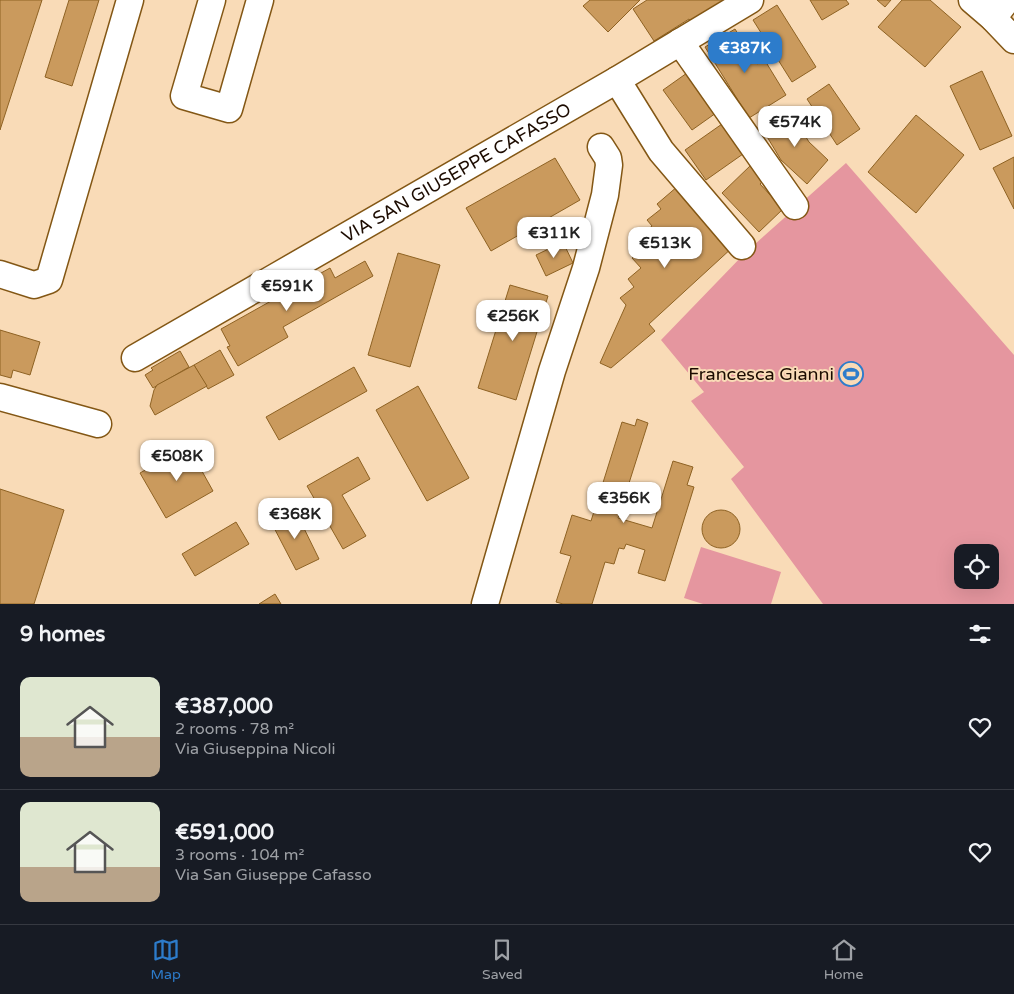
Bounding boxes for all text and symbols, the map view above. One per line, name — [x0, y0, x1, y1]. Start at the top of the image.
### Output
pin: €387K — [710, 32, 780, 74]
text: €387K — [719, 38, 771, 58]
street label: VIA SAN GIUSEPPE CAFASSO — [338, 98, 575, 247]
pin: €574K — [760, 106, 830, 148]
text: €574K — [769, 112, 821, 132]
pin: €311K — [519, 216, 589, 259]
text: €311K — [528, 223, 580, 243]
pin: €513K — [630, 226, 700, 269]
text: €513K — [639, 233, 691, 253]
pin: €591K — [252, 270, 322, 312]
text: €591K — [261, 276, 313, 296]
pin: €256K — [478, 300, 548, 342]
text: €256K — [487, 306, 539, 326]
sports icon: Francesca Gianni — [838, 361, 864, 387]
place label: Francesca Gianni — [688, 363, 834, 385]
pin: €508K — [142, 440, 212, 482]
text: €508K — [151, 446, 203, 466]
pin: €356K — [589, 482, 659, 524]
text: €356K — [598, 488, 650, 508]
pin: €368K — [260, 498, 330, 540]
text: €368K — [269, 504, 321, 524]
map controls — [954, 544, 999, 589]
button: locate — [954, 544, 999, 589]
icon: filters — [966, 620, 994, 648]
text: 9 homes — [20, 622, 105, 647]
text: €387,000 — [175, 694, 273, 719]
icon: home — [60, 697, 120, 757]
icon: heart — [966, 713, 994, 741]
text: 2 rooms · 78 m² — [175, 719, 294, 739]
text: Via Giuseppina Nicoli — [175, 739, 336, 759]
text: €591,000 — [175, 820, 274, 845]
icon: home — [60, 822, 120, 882]
icon: heart — [966, 838, 994, 866]
text: 3 rooms · 104 m² — [175, 845, 304, 865]
text: Via San Giuseppe Cafasso — [175, 865, 372, 885]
tab: Map — [151, 936, 181, 983]
tab: Saved — [482, 936, 522, 983]
tab: Home — [824, 936, 863, 983]

